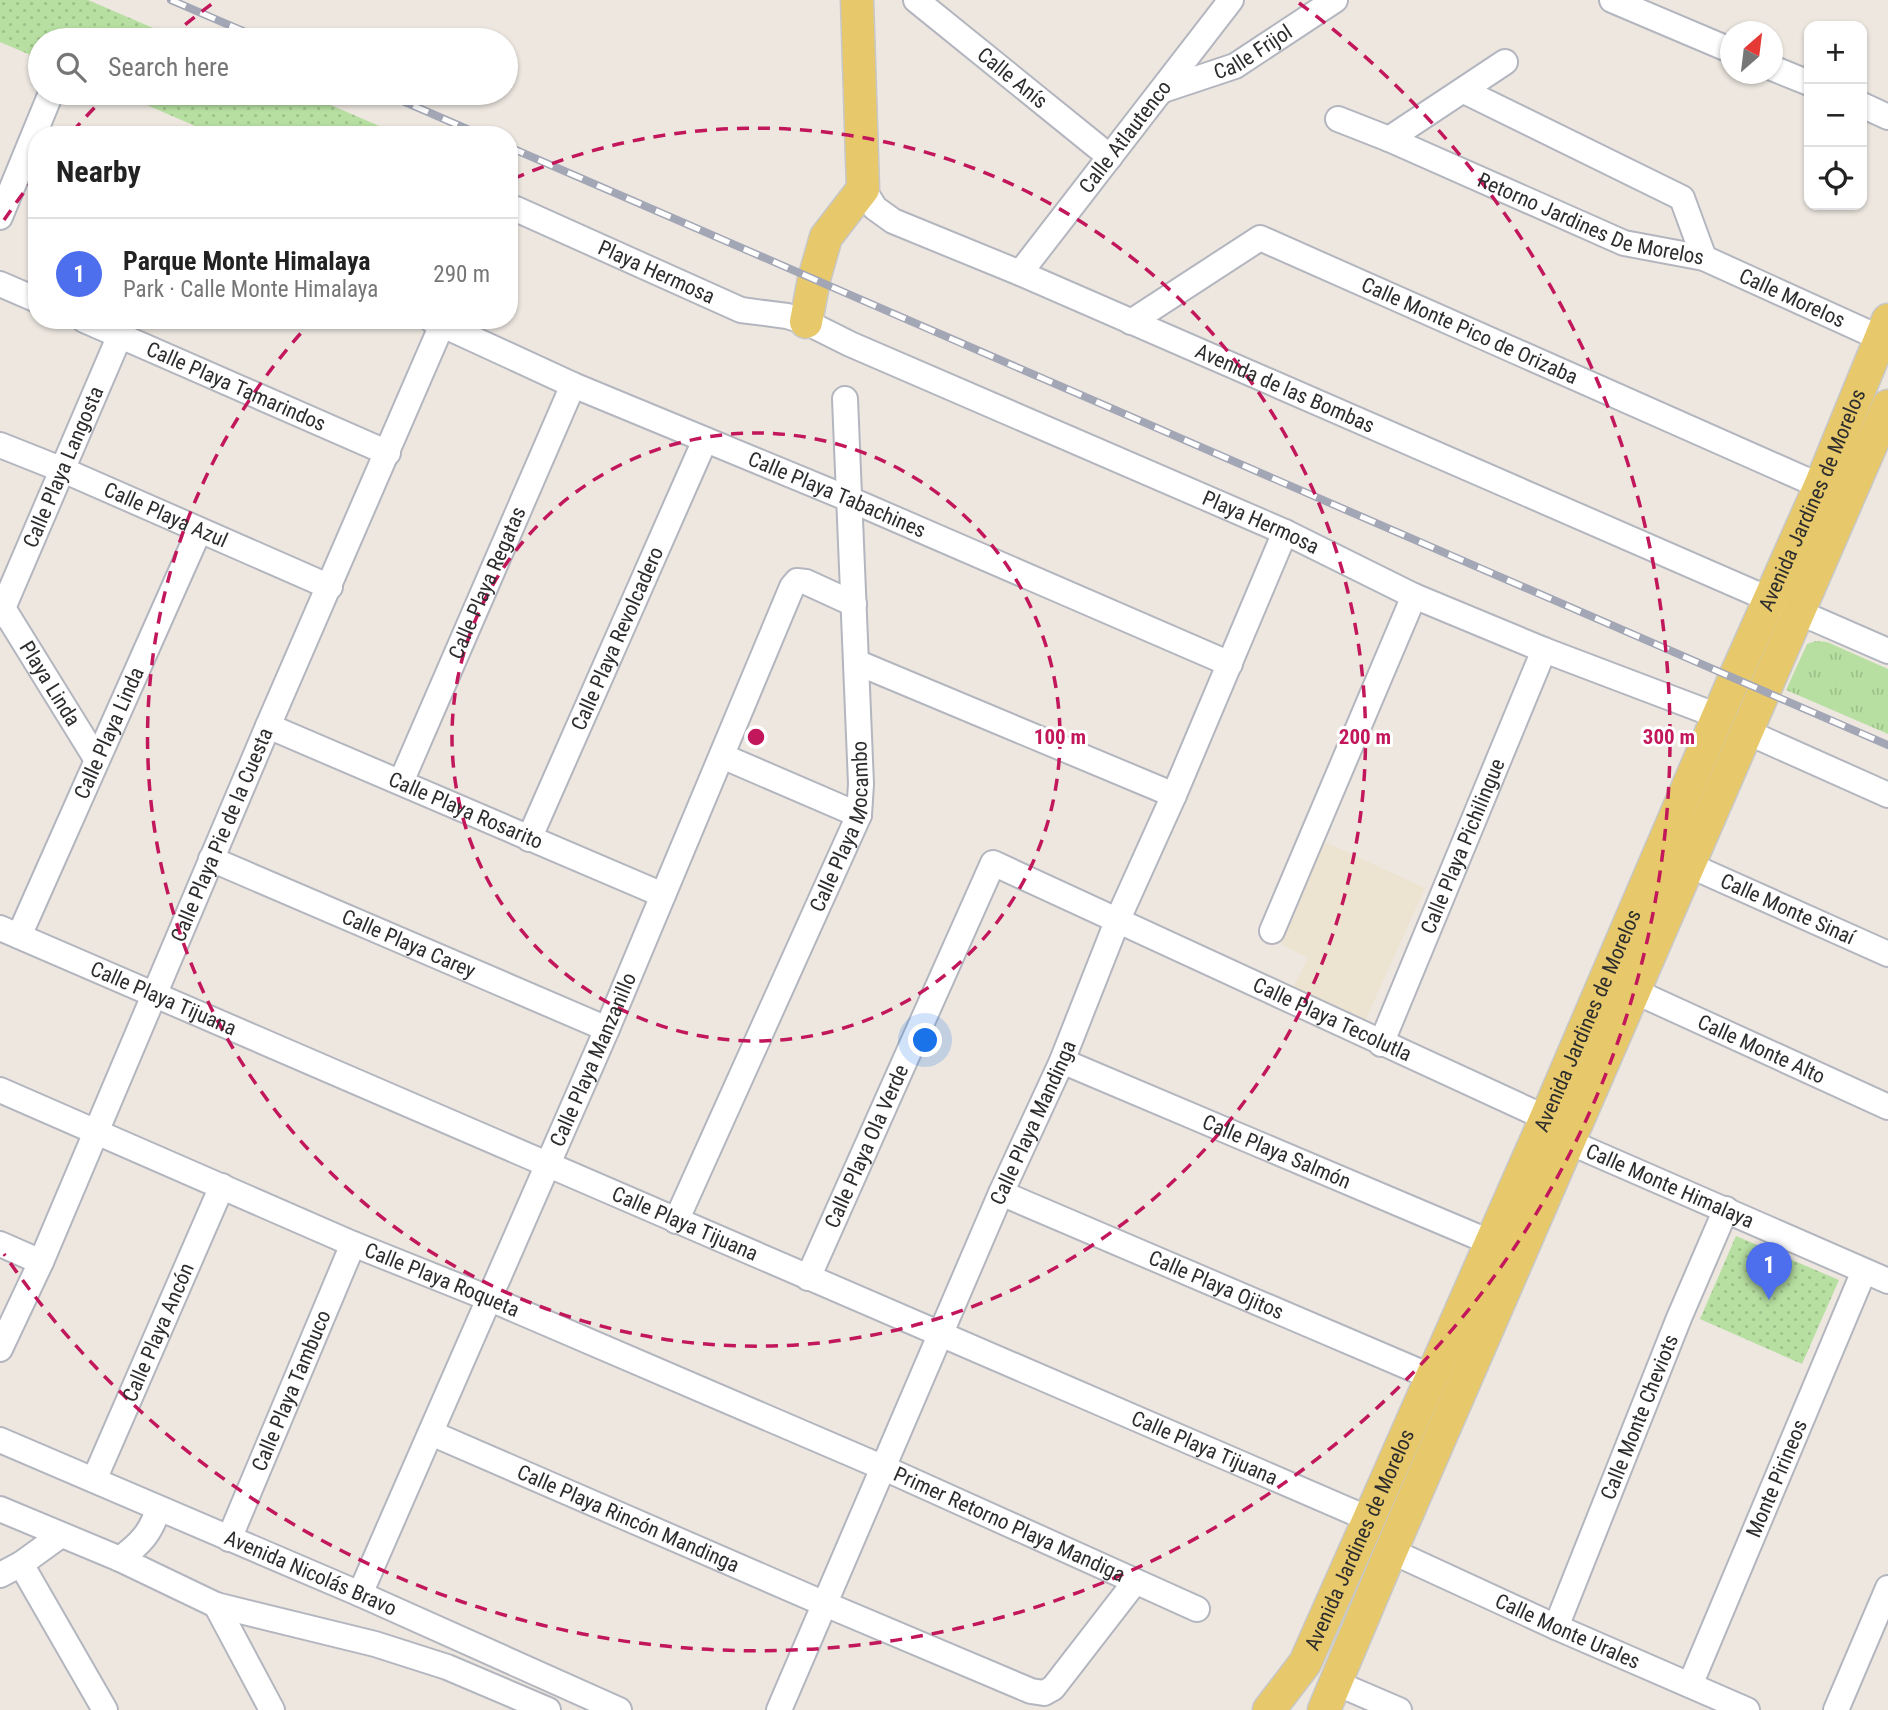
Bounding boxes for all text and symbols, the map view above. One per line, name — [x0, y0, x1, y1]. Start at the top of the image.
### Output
street label: Calle Frijol — [1211, 20, 1297, 84]
north arrow — [1720, 21, 1783, 84]
map controls — [1804, 21, 1867, 210]
button: + — [1804, 21, 1867, 84]
search box — [28, 28, 518, 105]
street label: Calle Anís — [973, 43, 1052, 113]
icon: search — [52, 48, 90, 86]
text: Search here — [108, 52, 229, 82]
street label: Calle Atlautenco — [1074, 76, 1176, 198]
button: − — [1804, 84, 1867, 147]
button: locate — [1804, 147, 1867, 210]
text: Nearby — [56, 154, 141, 189]
street label: Retorno Jardines De Morelos — [1474, 168, 1706, 270]
street label: Playa Hermosa — [594, 235, 718, 309]
text: Parque Monte Himalaya — [123, 246, 371, 276]
text: 1 — [73, 261, 85, 288]
text: 290 m — [433, 261, 490, 288]
street label: Calle Morelos — [1735, 264, 1849, 333]
street label: Calle Monte Pico de Orizaba — [1358, 272, 1581, 389]
text: Park · Calle Monte Himalaya — [123, 276, 378, 303]
street label: Calle Playa Tamarindos — [143, 337, 329, 436]
street label: Avenida de las Bombas — [1192, 339, 1378, 438]
street label: Calle Playa Langosta — [18, 383, 109, 551]
street label: Avenida Jardines de Morelos — [1754, 386, 1870, 615]
street label: Calle Playa Tabachines — [745, 447, 929, 543]
street label: Calle Playa Azul — [100, 477, 231, 553]
street label: Playa Hermosa — [1199, 486, 1323, 559]
street label: Calle Playa Regatas — [444, 503, 531, 663]
street label: Calle Playa Revolcadero — [566, 543, 668, 734]
street label: Playa Linda — [15, 637, 85, 731]
street label: Calle Playa Linda — [69, 664, 149, 803]
street label: Calle Playa Pie de la Cuesta — [166, 724, 278, 945]
centre of rings — [744, 725, 768, 749]
text: 100 m — [1034, 725, 1086, 749]
text: 200 m — [1339, 725, 1391, 749]
text: 300 m — [1643, 725, 1695, 749]
street label: Calle Playa Mocambo — [805, 740, 873, 916]
street label: Calle Playa Pichilingue — [1416, 755, 1510, 937]
street label: Calle Playa Rosarito — [385, 767, 546, 854]
street label: Calle Monte Sinaí — [1717, 869, 1859, 950]
street label: Calle Playa Carey — [338, 905, 479, 983]
street label: Avenida Jardines de Morelos — [1529, 906, 1646, 1135]
street label: Calle Playa Tijuana — [87, 956, 240, 1041]
street label: Calle Playa Manzanillo — [545, 969, 641, 1150]
street label: Calle Playa Tecolutla — [1249, 973, 1415, 1066]
street label: Calle Monte Alto — [1694, 1010, 1829, 1089]
your location — [908, 1023, 942, 1057]
street label: Calle Playa Mandinga — [985, 1037, 1081, 1208]
street label: Calle Playa Ola Verde — [820, 1061, 914, 1232]
street label: Calle Playa Salmón — [1199, 1110, 1354, 1194]
street label: Calle Monte Himalaya — [1582, 1139, 1758, 1233]
street label: Calle Playa Tijuana — [608, 1182, 762, 1266]
street label: Calle Playa Roqueta — [361, 1238, 523, 1322]
pin: 1 — [1746, 1242, 1792, 1300]
street label: Calle Playa Ojitos — [1145, 1245, 1287, 1324]
street label: Calle Playa Ancón — [118, 1259, 199, 1405]
street label: Calle Playa Tambuco — [247, 1307, 336, 1475]
street label: Calle Monte Cheviots — [1596, 1331, 1683, 1503]
street label: Calle Playa Tijuana — [1128, 1406, 1281, 1490]
street label: Monte Pirineos — [1741, 1416, 1812, 1541]
street label: Avenida Jardines de Morelos — [1300, 1426, 1419, 1654]
street label: Calle Playa Rincón Mandinga — [514, 1460, 743, 1577]
street label: Primer Retorno Playa Mandiga — [890, 1462, 1129, 1587]
street label: Avenida Nicolás Bravo — [221, 1526, 400, 1621]
street label: Calle Monte Urales — [1491, 1589, 1644, 1674]

